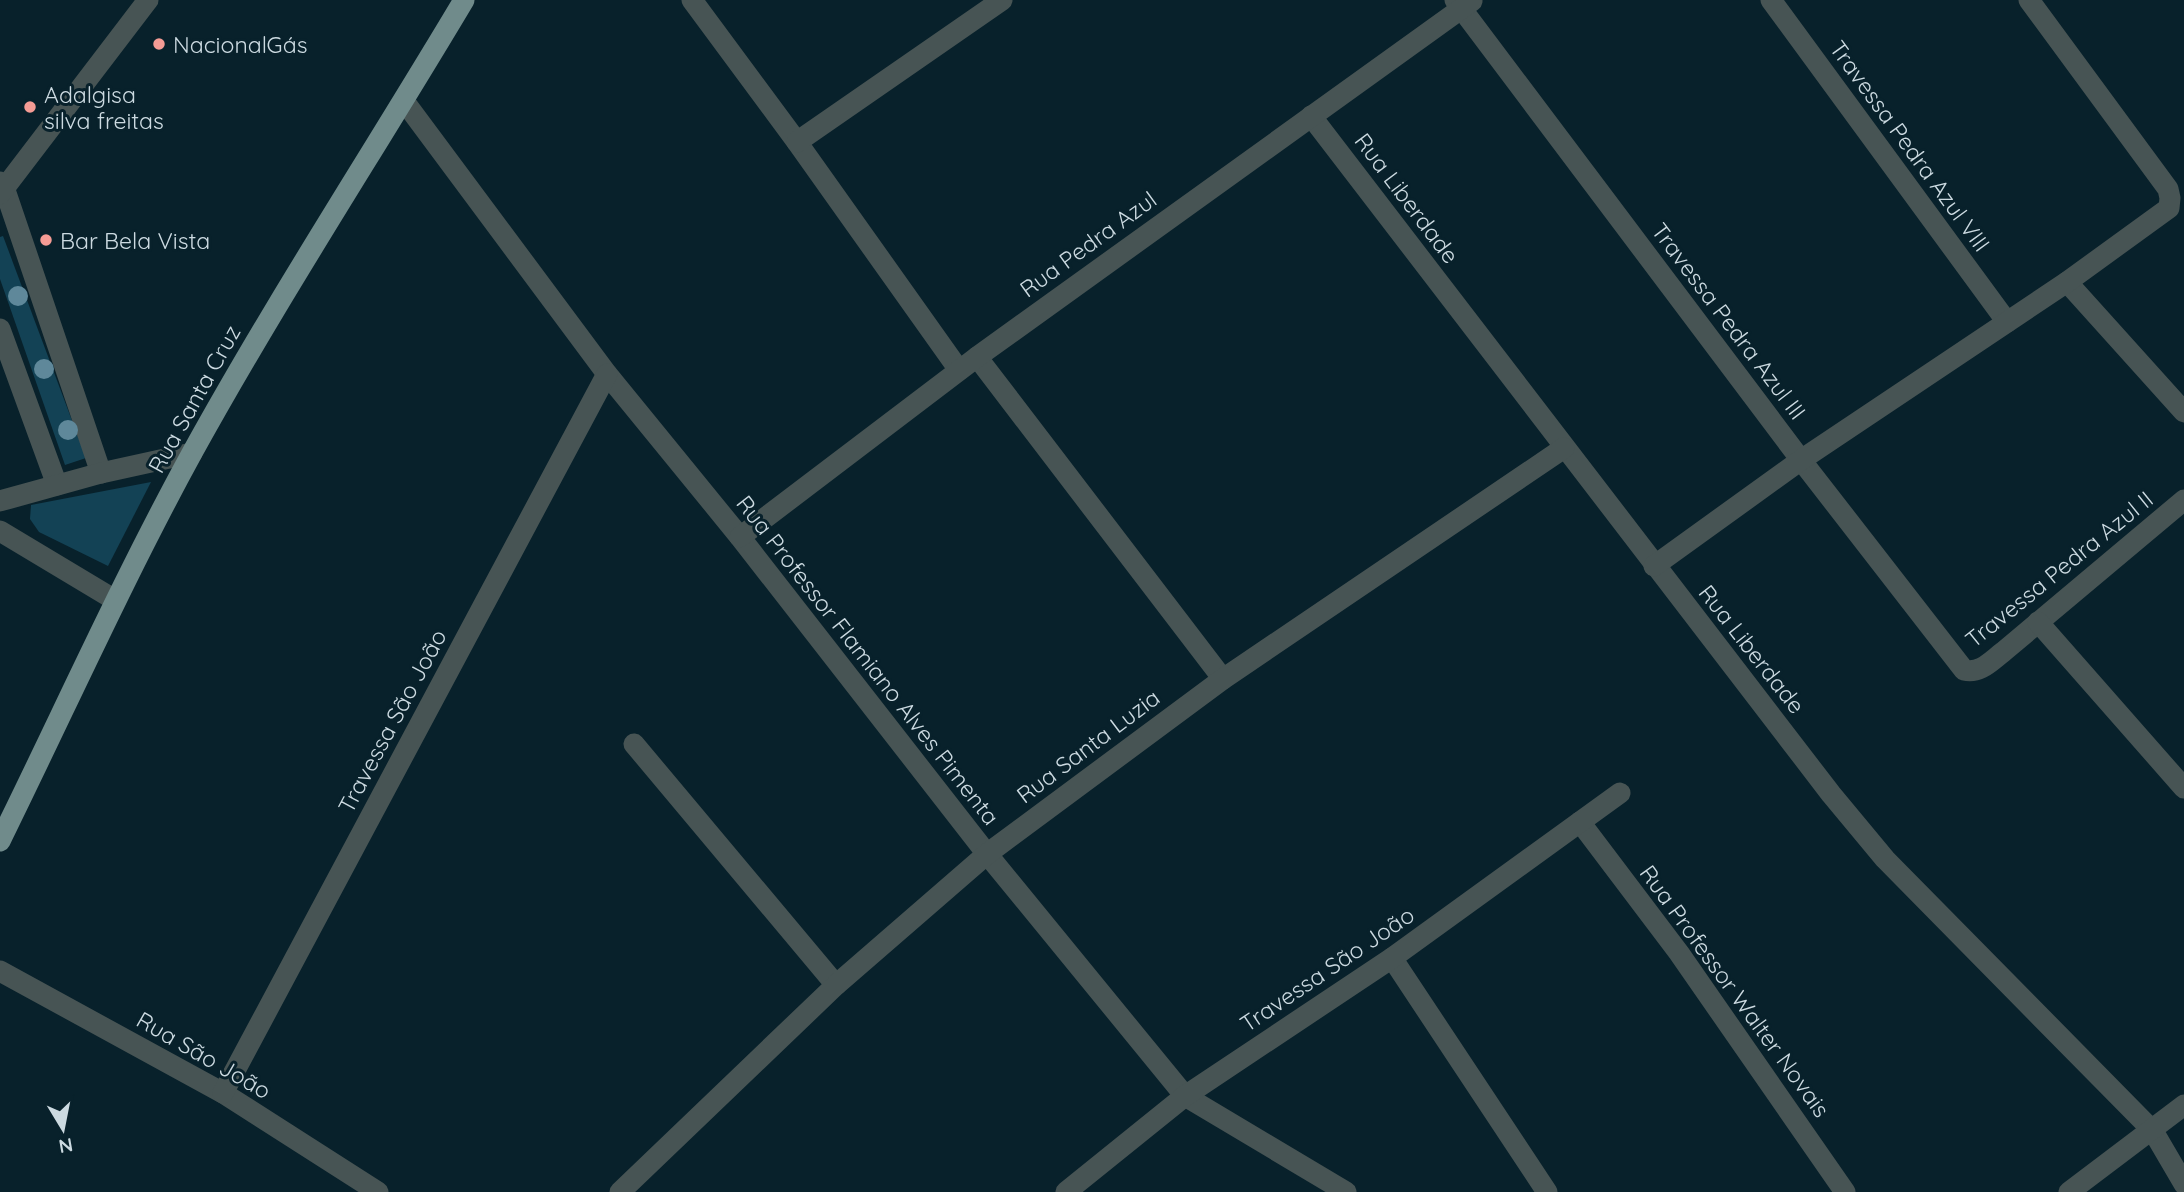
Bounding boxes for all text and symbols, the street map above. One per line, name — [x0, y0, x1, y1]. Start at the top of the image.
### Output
place label: NacionalGás — [173, 30, 308, 59]
street label: Travessa Pedra Azul VIII — [1824, 35, 1996, 257]
marker: NacionalGás — [151, 36, 167, 52]
place label: Adalgisa silva freitas — [44, 80, 164, 135]
marker: Adalgisa silva freitas — [22, 99, 38, 115]
street label: Rua Liberdade — [1349, 127, 1465, 269]
street label: Rua Pedra Azul — [1014, 185, 1162, 303]
street label: Travessa Pedra Azul III — [1646, 217, 1812, 425]
place label: Bar Bela Vista — [60, 226, 210, 255]
marker: Bar Bela Vista — [38, 232, 54, 248]
street label: Rua Santa Cruz — [141, 320, 247, 478]
street label: Travessa Pedra Azul II — [1959, 484, 2159, 654]
street label: Rua Professor Flamiano Alves Pimenta — [730, 489, 1006, 831]
street label: Rua Liberdade — [1693, 579, 1811, 719]
street label: Travessa São João — [331, 624, 453, 818]
street label: Rua Santa Luzia — [1011, 683, 1165, 809]
street label: Rua Professor Walter Novais — [1634, 859, 1836, 1123]
street label: Travessa São João — [1234, 900, 1420, 1038]
street label: Rua São João — [132, 1005, 276, 1105]
north arrow — [28, 1094, 98, 1164]
text: N — [57, 1133, 75, 1159]

